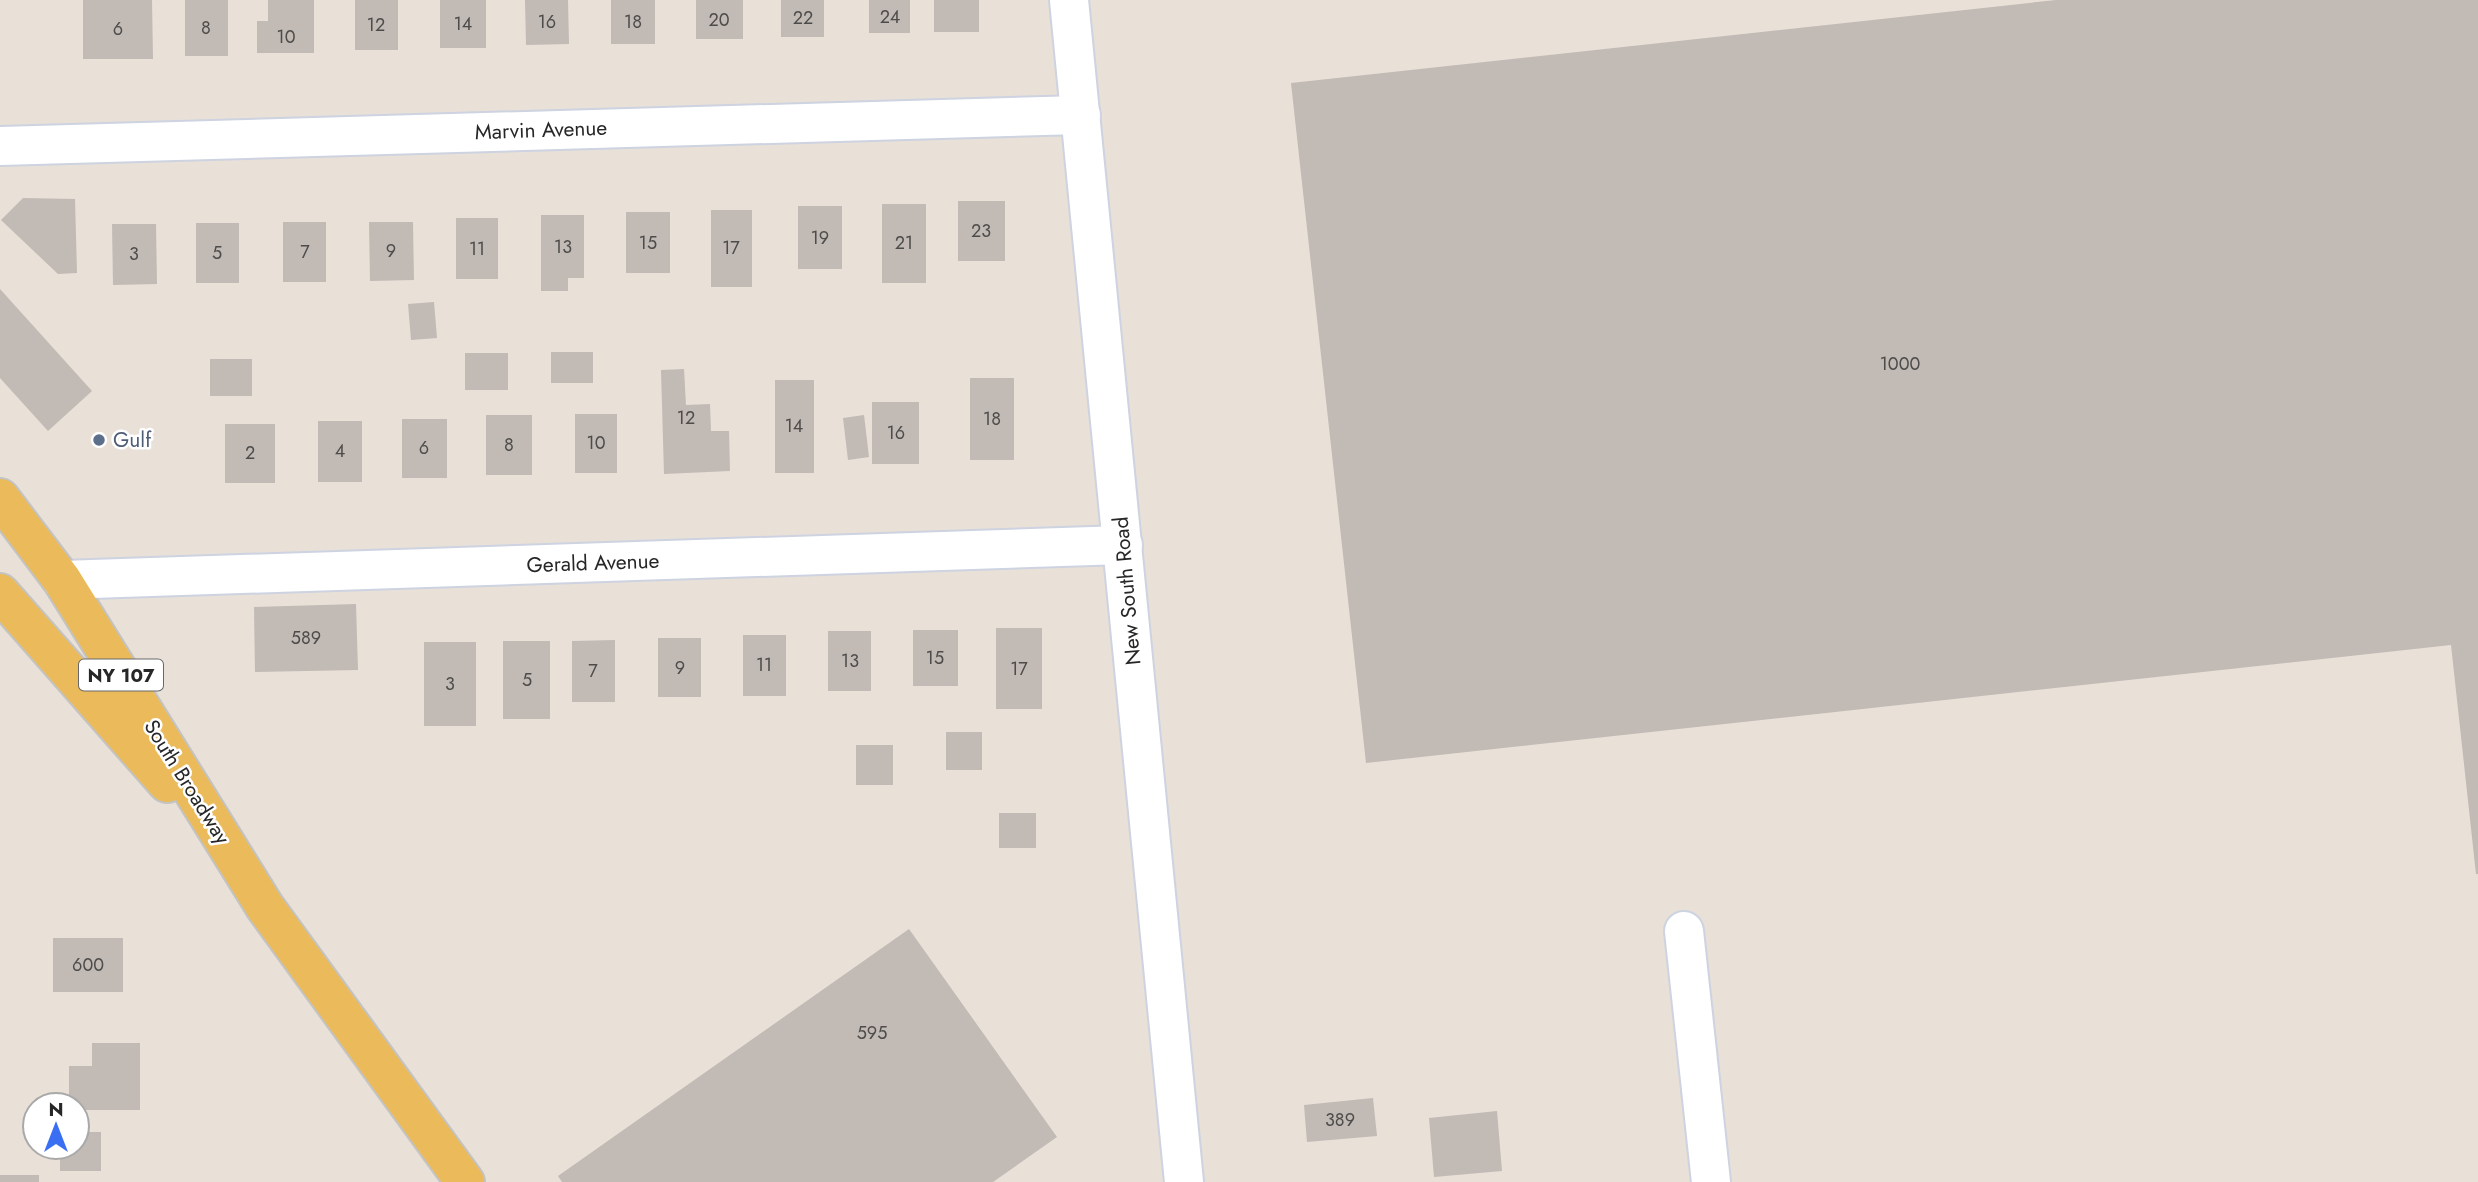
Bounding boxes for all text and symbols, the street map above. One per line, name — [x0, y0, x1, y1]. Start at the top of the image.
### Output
house number: 24 — [880, 4, 900, 30]
house number: 22 — [793, 5, 813, 31]
house number: 20 — [708, 7, 730, 33]
house number: 16 — [538, 9, 556, 35]
house number: 18 — [624, 9, 642, 35]
house number: 14 — [454, 11, 472, 37]
house number: 12 — [367, 12, 385, 38]
house number: 8 — [201, 15, 211, 41]
house number: 6 — [113, 16, 123, 42]
house number: 10 — [277, 24, 296, 50]
street label: Marvin Avenue — [474, 113, 608, 147]
house number: 23 — [971, 218, 991, 244]
house number: 19 — [811, 225, 829, 251]
house number: 15 — [639, 230, 657, 256]
house number: 21 — [895, 230, 913, 256]
house number: 13 — [554, 234, 572, 260]
house number: 17 — [722, 235, 740, 261]
house number: 11 — [469, 236, 485, 262]
house number: 9 — [386, 238, 396, 264]
house number: 7 — [300, 239, 310, 265]
house number: 5 — [212, 240, 222, 266]
house number: 3 — [129, 241, 139, 267]
house number: 1000 — [1880, 351, 1920, 377]
house number: 12 — [677, 405, 695, 431]
house number: 18 — [983, 406, 1001, 432]
house number: 14 — [785, 413, 803, 439]
house number: 16 — [887, 420, 905, 446]
place label: Gulf — [113, 425, 152, 455]
house number: 10 — [587, 430, 606, 456]
marker: Gulf — [91, 432, 107, 448]
house number: 8 — [504, 432, 514, 458]
house number: 6 — [419, 435, 429, 461]
house number: 4 — [335, 438, 345, 464]
house number: 2 — [245, 440, 255, 466]
street label: New South Road — [1106, 515, 1148, 667]
street label: Gerald Avenue — [526, 546, 660, 580]
house number: 589 — [291, 625, 321, 651]
house number: 15 — [926, 645, 944, 671]
house number: 13 — [841, 648, 859, 674]
house number: 11 — [756, 652, 772, 678]
house number: 9 — [675, 655, 685, 681]
house number: 17 — [1010, 656, 1028, 682]
house number: 7 — [588, 658, 598, 684]
road number: NY 107 — [79, 660, 163, 690]
house number: 5 — [522, 667, 532, 693]
house number: 3 — [445, 671, 455, 697]
street label: South Broadway — [137, 714, 238, 851]
house number: 600 — [72, 952, 104, 978]
house number: 595 — [857, 1020, 887, 1046]
north arrow — [21, 1091, 91, 1161]
text: N — [48, 1096, 64, 1123]
house number: 389 — [1325, 1107, 1355, 1133]

